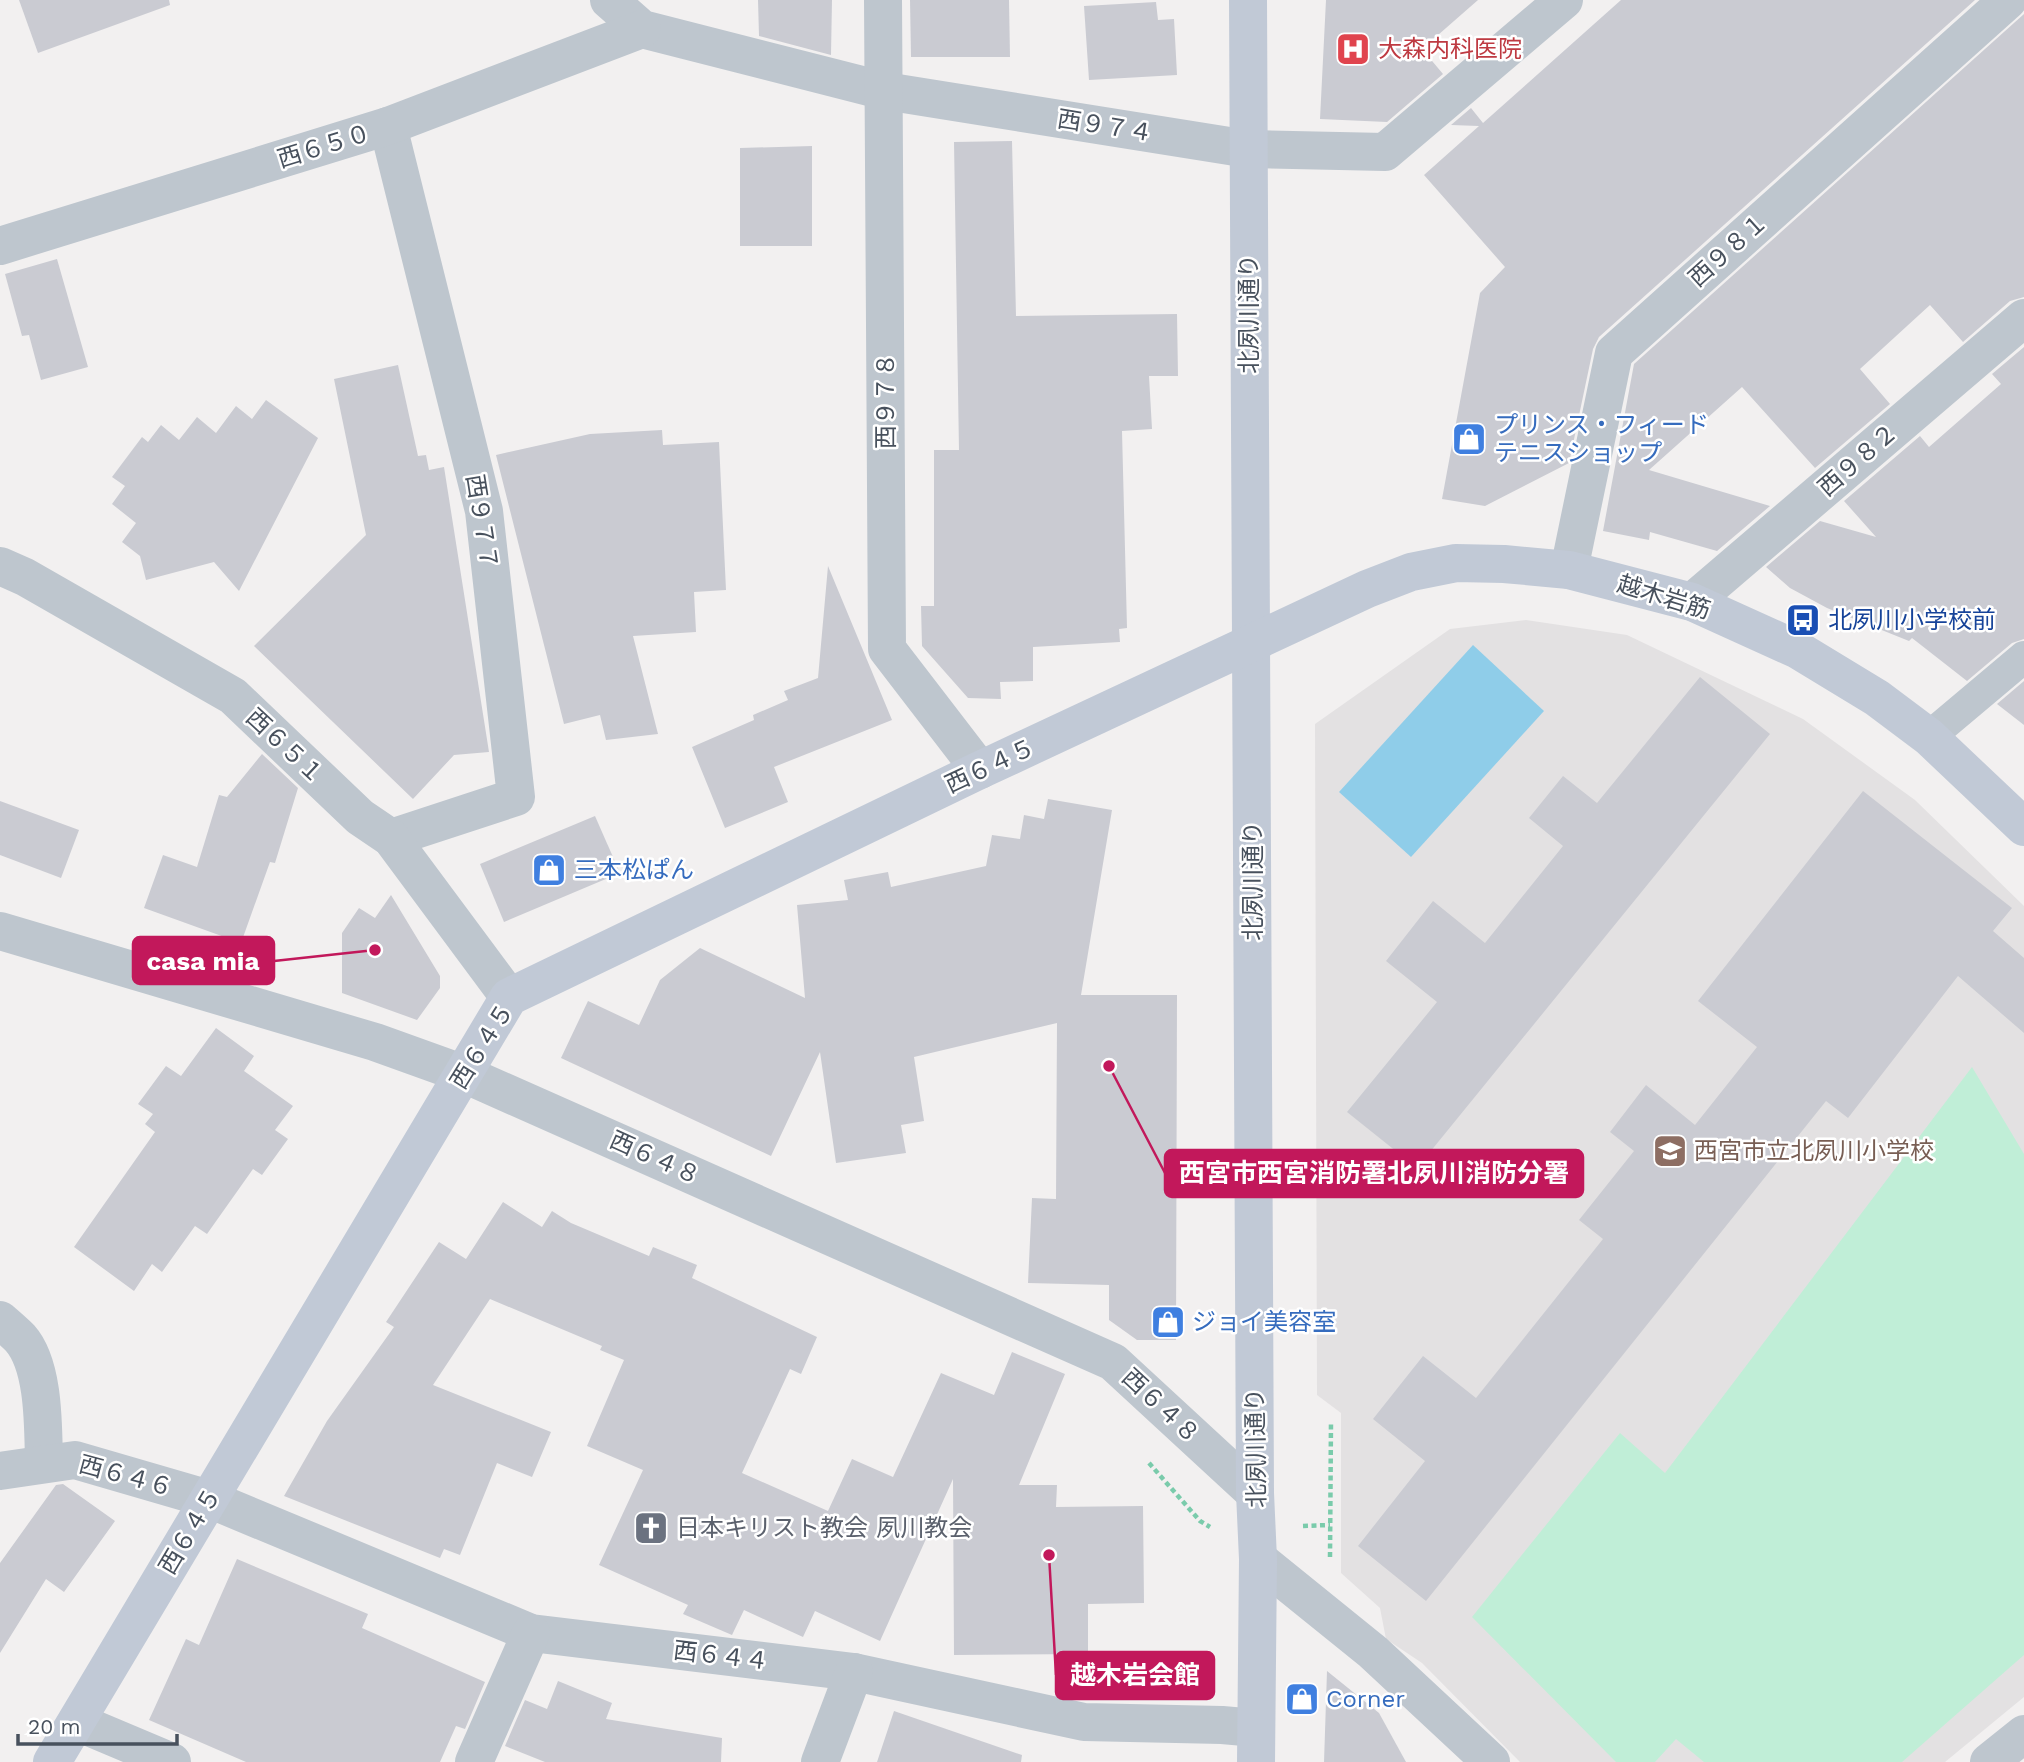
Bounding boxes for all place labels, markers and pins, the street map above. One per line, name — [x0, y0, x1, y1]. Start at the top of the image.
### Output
hospital icon: 大森内科医院 — [1334, 30, 1372, 68]
place label: 大森内科医院 — [1378, 35, 1522, 63]
place label: プリンス・フィード テニスショップ — [1494, 411, 1709, 467]
shop icon: プリンス・フィード テニスショップ — [1450, 420, 1488, 458]
bus stop icon: 北夙川小学校前 — [1784, 601, 1822, 639]
place label: 北夙川小学校前 — [1828, 606, 1996, 634]
shop icon: 三本松ぱん — [530, 851, 568, 889]
place label: 三本松ぱん — [574, 856, 694, 884]
callout: casa mia — [133, 937, 274, 984]
school or university icon: 西宮市立北夙川小学校 — [1651, 1132, 1689, 1170]
place label: 西宮市立北夙川小学校 — [1694, 1137, 1934, 1165]
callout: 西宮市西宮消防署北夙川消防分署 — [1165, 1150, 1583, 1197]
shop icon: ジョイ美容室 — [1149, 1303, 1187, 1341]
place label: ジョイ美容室 — [1192, 1308, 1336, 1336]
church icon: 日本キリスト教会 夙川教会 — [632, 1509, 670, 1547]
place label: 日本キリスト教会 夙川教会 — [676, 1514, 972, 1542]
callout: 越木岩会館 — [1056, 1652, 1214, 1699]
shop icon: Corner — [1283, 1680, 1321, 1718]
place label: Corner — [1326, 1685, 1405, 1713]

